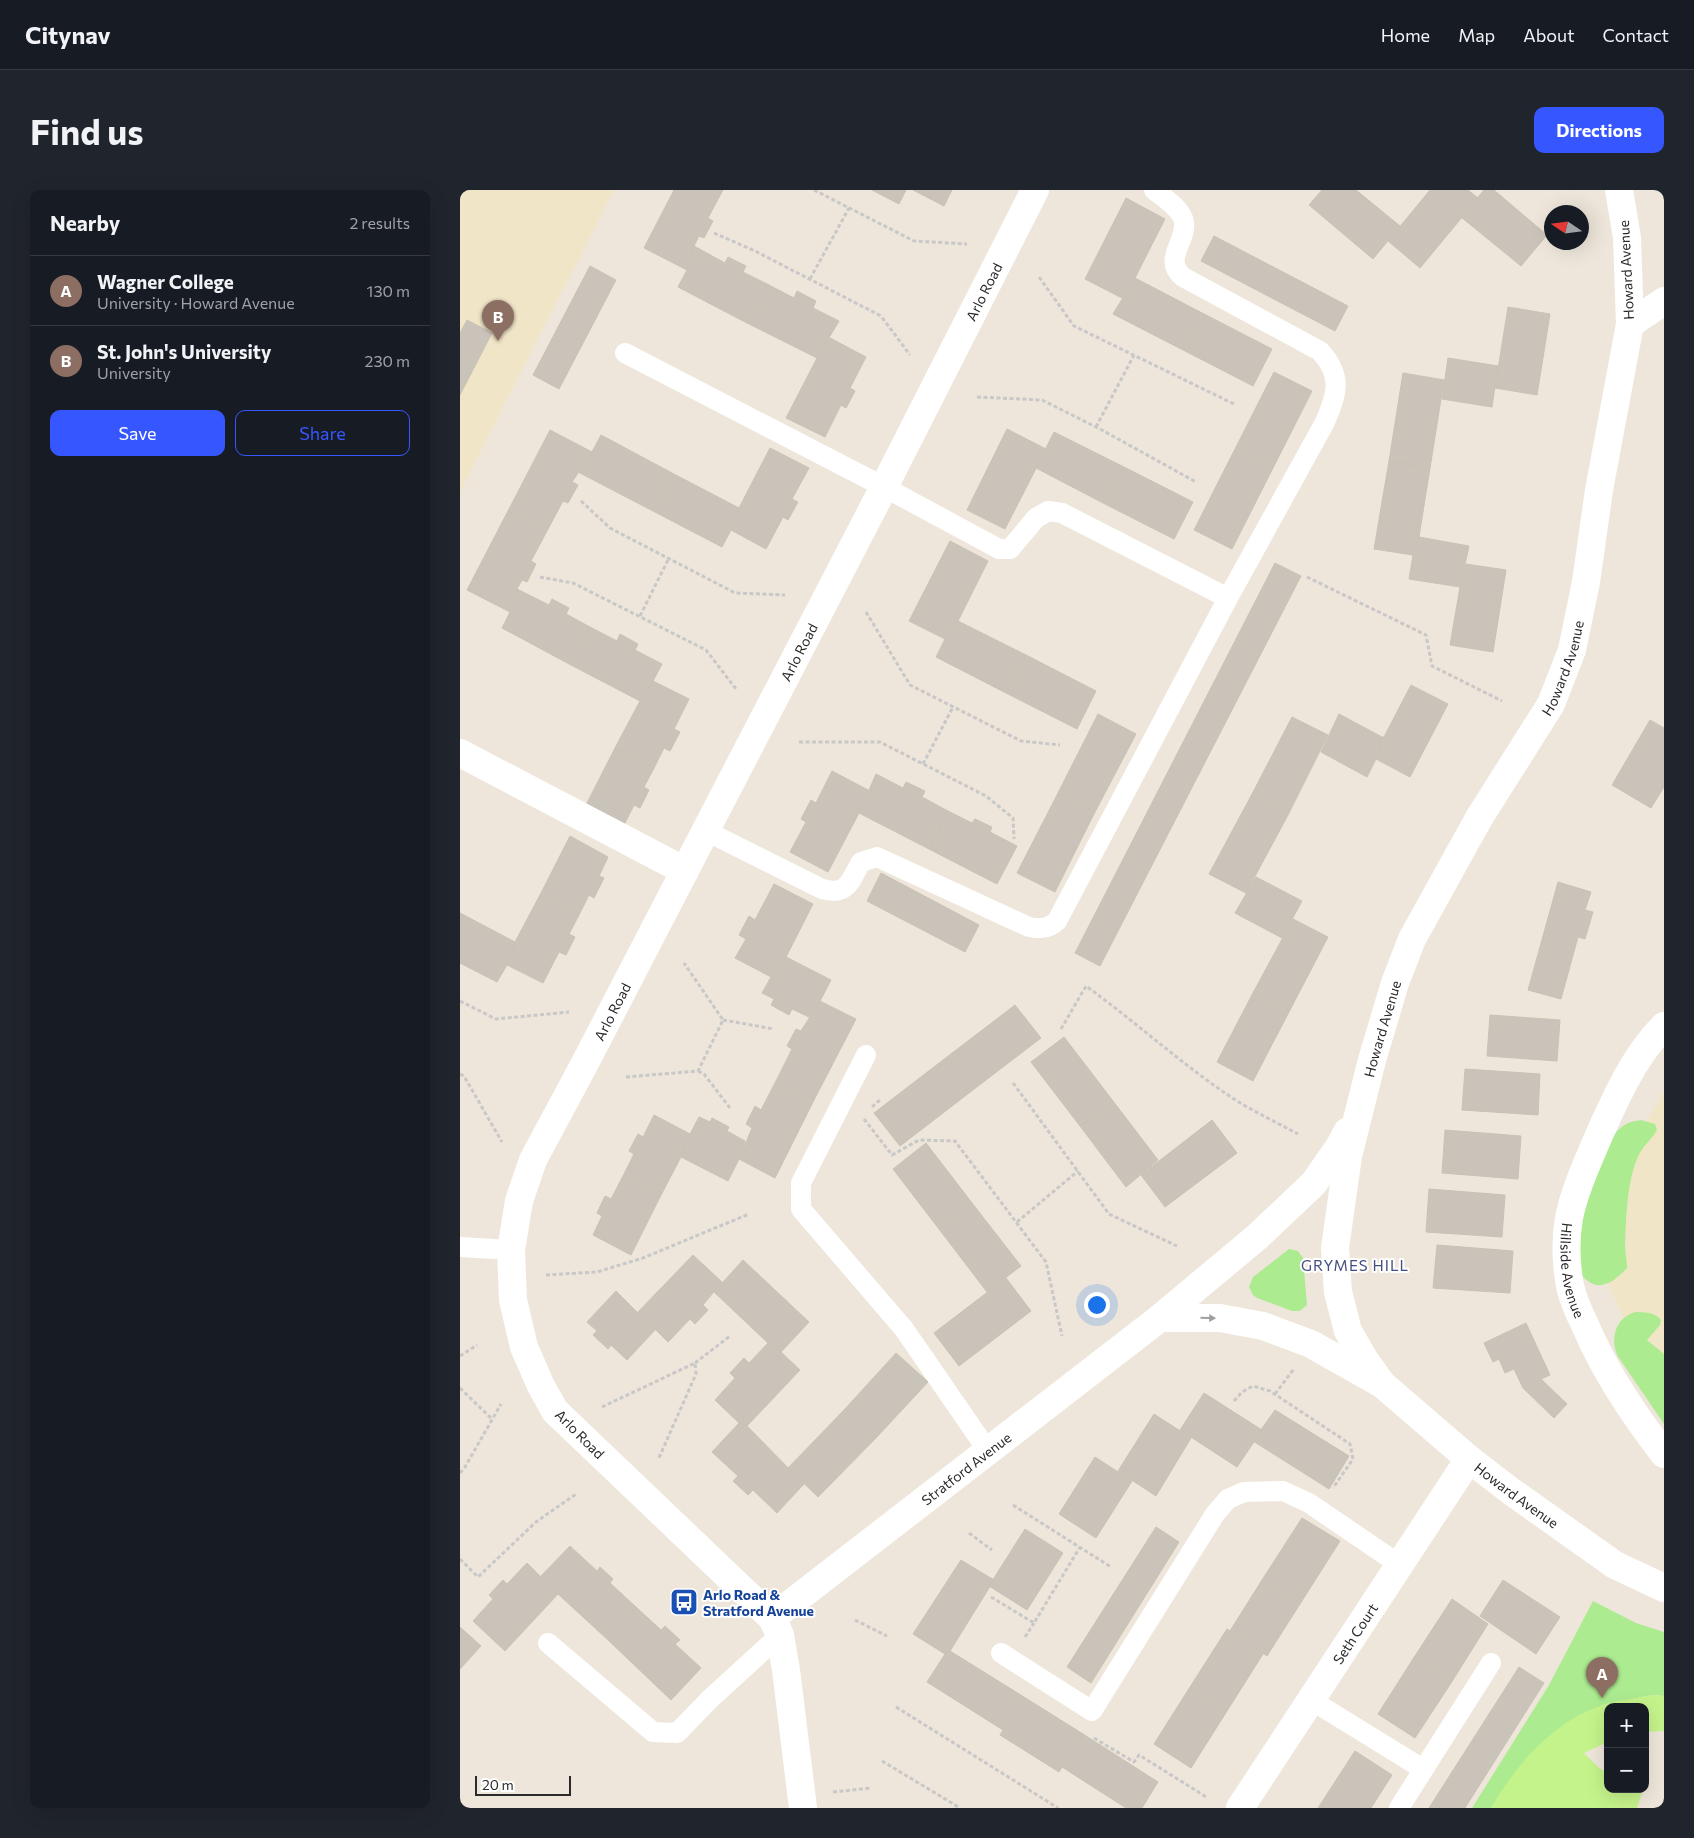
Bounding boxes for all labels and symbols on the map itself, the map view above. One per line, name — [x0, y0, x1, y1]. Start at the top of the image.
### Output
north arrow — [1544, 205, 1589, 250]
street label: Howard Avenue — [1615, 220, 1637, 320]
street label: Arlo Road — [962, 260, 1005, 323]
pin: B — [482, 300, 514, 341]
street label: Howard Avenue — [1537, 619, 1586, 719]
street label: Arlo Road — [776, 620, 820, 684]
street label: Howard Avenue — [1360, 978, 1404, 1079]
street label: Arlo Road — [590, 980, 634, 1043]
street label: Hillside Avenue — [1558, 1222, 1589, 1320]
district label: GRYMES HILL — [1301, 1256, 1409, 1274]
your location — [1084, 1292, 1110, 1318]
one-way arrow — [1201, 1314, 1217, 1322]
street label: Arlo Road — [552, 1406, 608, 1462]
street label: Stratford Avenue — [918, 1428, 1014, 1508]
street label: Howard Avenue — [1472, 1458, 1562, 1531]
place label: Arlo Road & Stratford Avenue — [703, 1586, 814, 1619]
bus stop icon: Arlo Road & Stratford Avenue — [669, 1587, 699, 1617]
street label: Seth Court — [1329, 1599, 1381, 1667]
pin: A — [1586, 1657, 1618, 1698]
scale bar — [475, 1773, 571, 1796]

